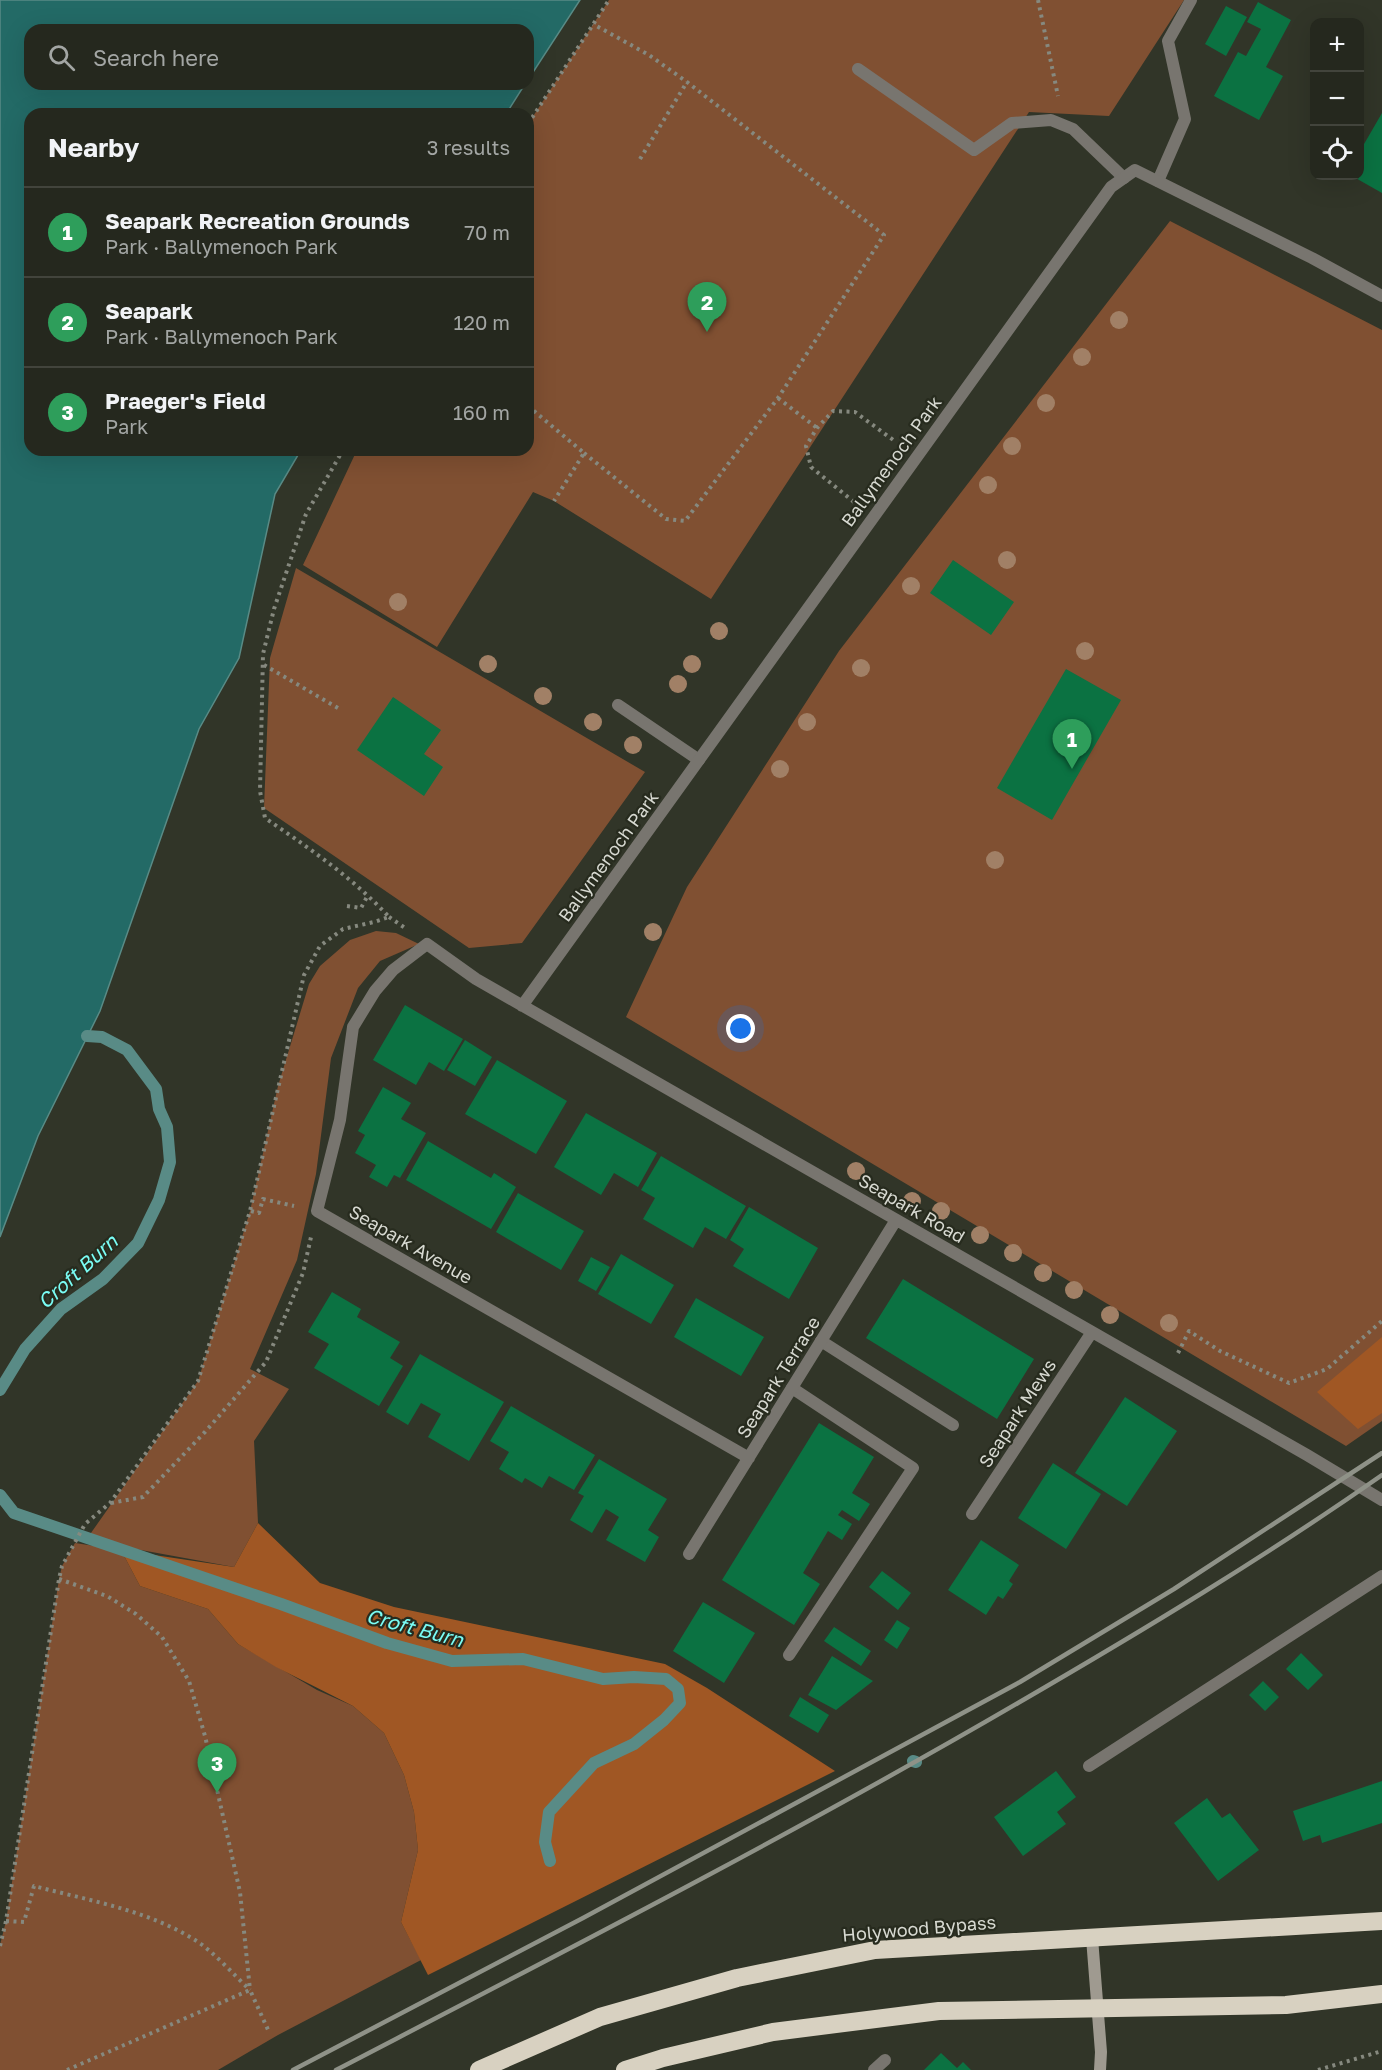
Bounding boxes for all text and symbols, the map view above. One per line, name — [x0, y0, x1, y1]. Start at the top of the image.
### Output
map controls — [1310, 18, 1364, 180]
button: + — [1310, 18, 1364, 72]
search box — [24, 24, 534, 90]
icon: search — [45, 41, 78, 74]
text: Search here — [93, 44, 219, 71]
button: − — [1310, 72, 1364, 126]
button: locate — [1310, 126, 1364, 180]
text: Nearby — [48, 132, 139, 163]
text: 3 results — [427, 135, 510, 159]
text: Seapark Recreation Grounds — [105, 207, 410, 234]
text: 1 — [62, 220, 73, 244]
text: 70 m — [464, 220, 510, 244]
text: Park · Ballymenoch Park — [105, 234, 338, 258]
pin: 2 — [688, 282, 726, 332]
text: Seapark — [105, 297, 193, 324]
text: 2 — [61, 310, 74, 334]
text: 120 m — [454, 310, 510, 334]
text: Park · Ballymenoch Park — [105, 324, 338, 348]
text: Praeger's Field — [105, 387, 266, 414]
street label: Ballymenoch Park — [836, 391, 946, 531]
text: 3 — [61, 400, 74, 424]
text: 160 m — [453, 400, 510, 424]
text: Park — [105, 414, 148, 438]
pin: 1 — [1052, 720, 1092, 769]
street label: Ballymenoch Park — [553, 786, 663, 926]
your location — [726, 1014, 755, 1043]
street label: Seapark Road — [855, 1169, 969, 1247]
street label: Seapark Avenue — [345, 1200, 477, 1288]
water label: Croft Burn — [32, 1228, 122, 1313]
street label: Seapark Terrace — [732, 1312, 824, 1442]
street label: Seapark Mews — [974, 1355, 1060, 1471]
water label: Croft Burn — [364, 1603, 467, 1652]
pin: 3 — [198, 1744, 236, 1793]
street label: Holywood Bypass — [841, 1910, 997, 1946]

